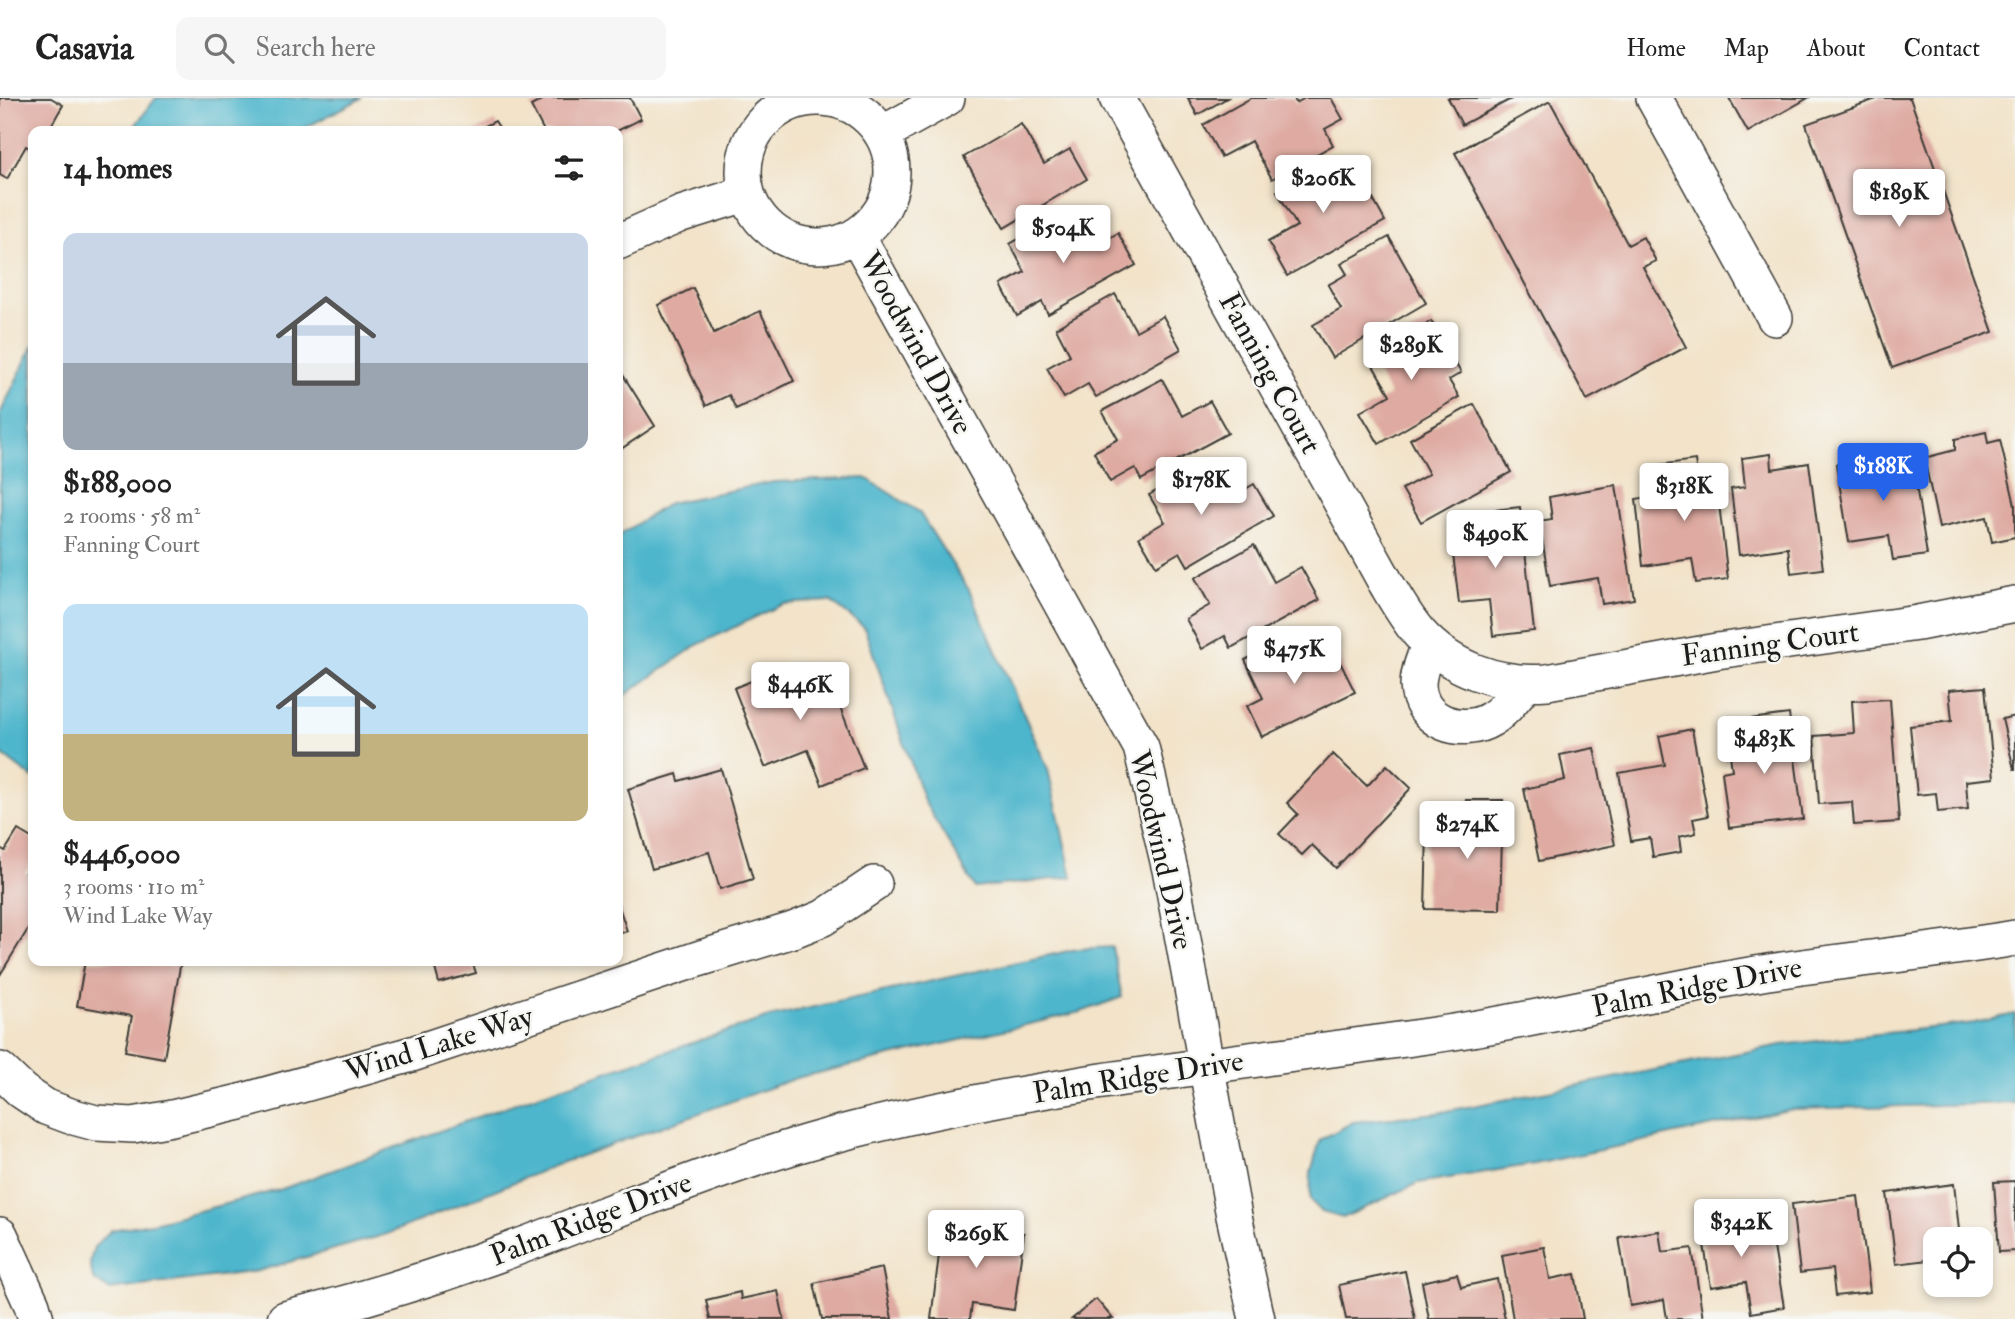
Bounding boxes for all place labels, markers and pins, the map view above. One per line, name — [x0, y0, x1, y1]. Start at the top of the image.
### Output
pin: $206K — [1274, 156, 1372, 215]
pin: $189K — [1850, 170, 1948, 229]
pin: $504K — [1014, 206, 1112, 265]
pin: $289K — [1362, 322, 1460, 382]
pin: $188K — [1834, 444, 1932, 503]
pin: $178K — [1152, 458, 1250, 517]
pin: $318K — [1635, 464, 1733, 523]
pin: $490K — [1446, 510, 1544, 570]
pin: $475K — [1245, 626, 1343, 686]
pin: $446K — [751, 662, 849, 722]
pin: $483K — [1715, 716, 1813, 776]
pin: $274K — [1418, 802, 1516, 861]
pin: $342K — [1692, 1200, 1790, 1259]
pin: $269K — [927, 1210, 1025, 1270]

